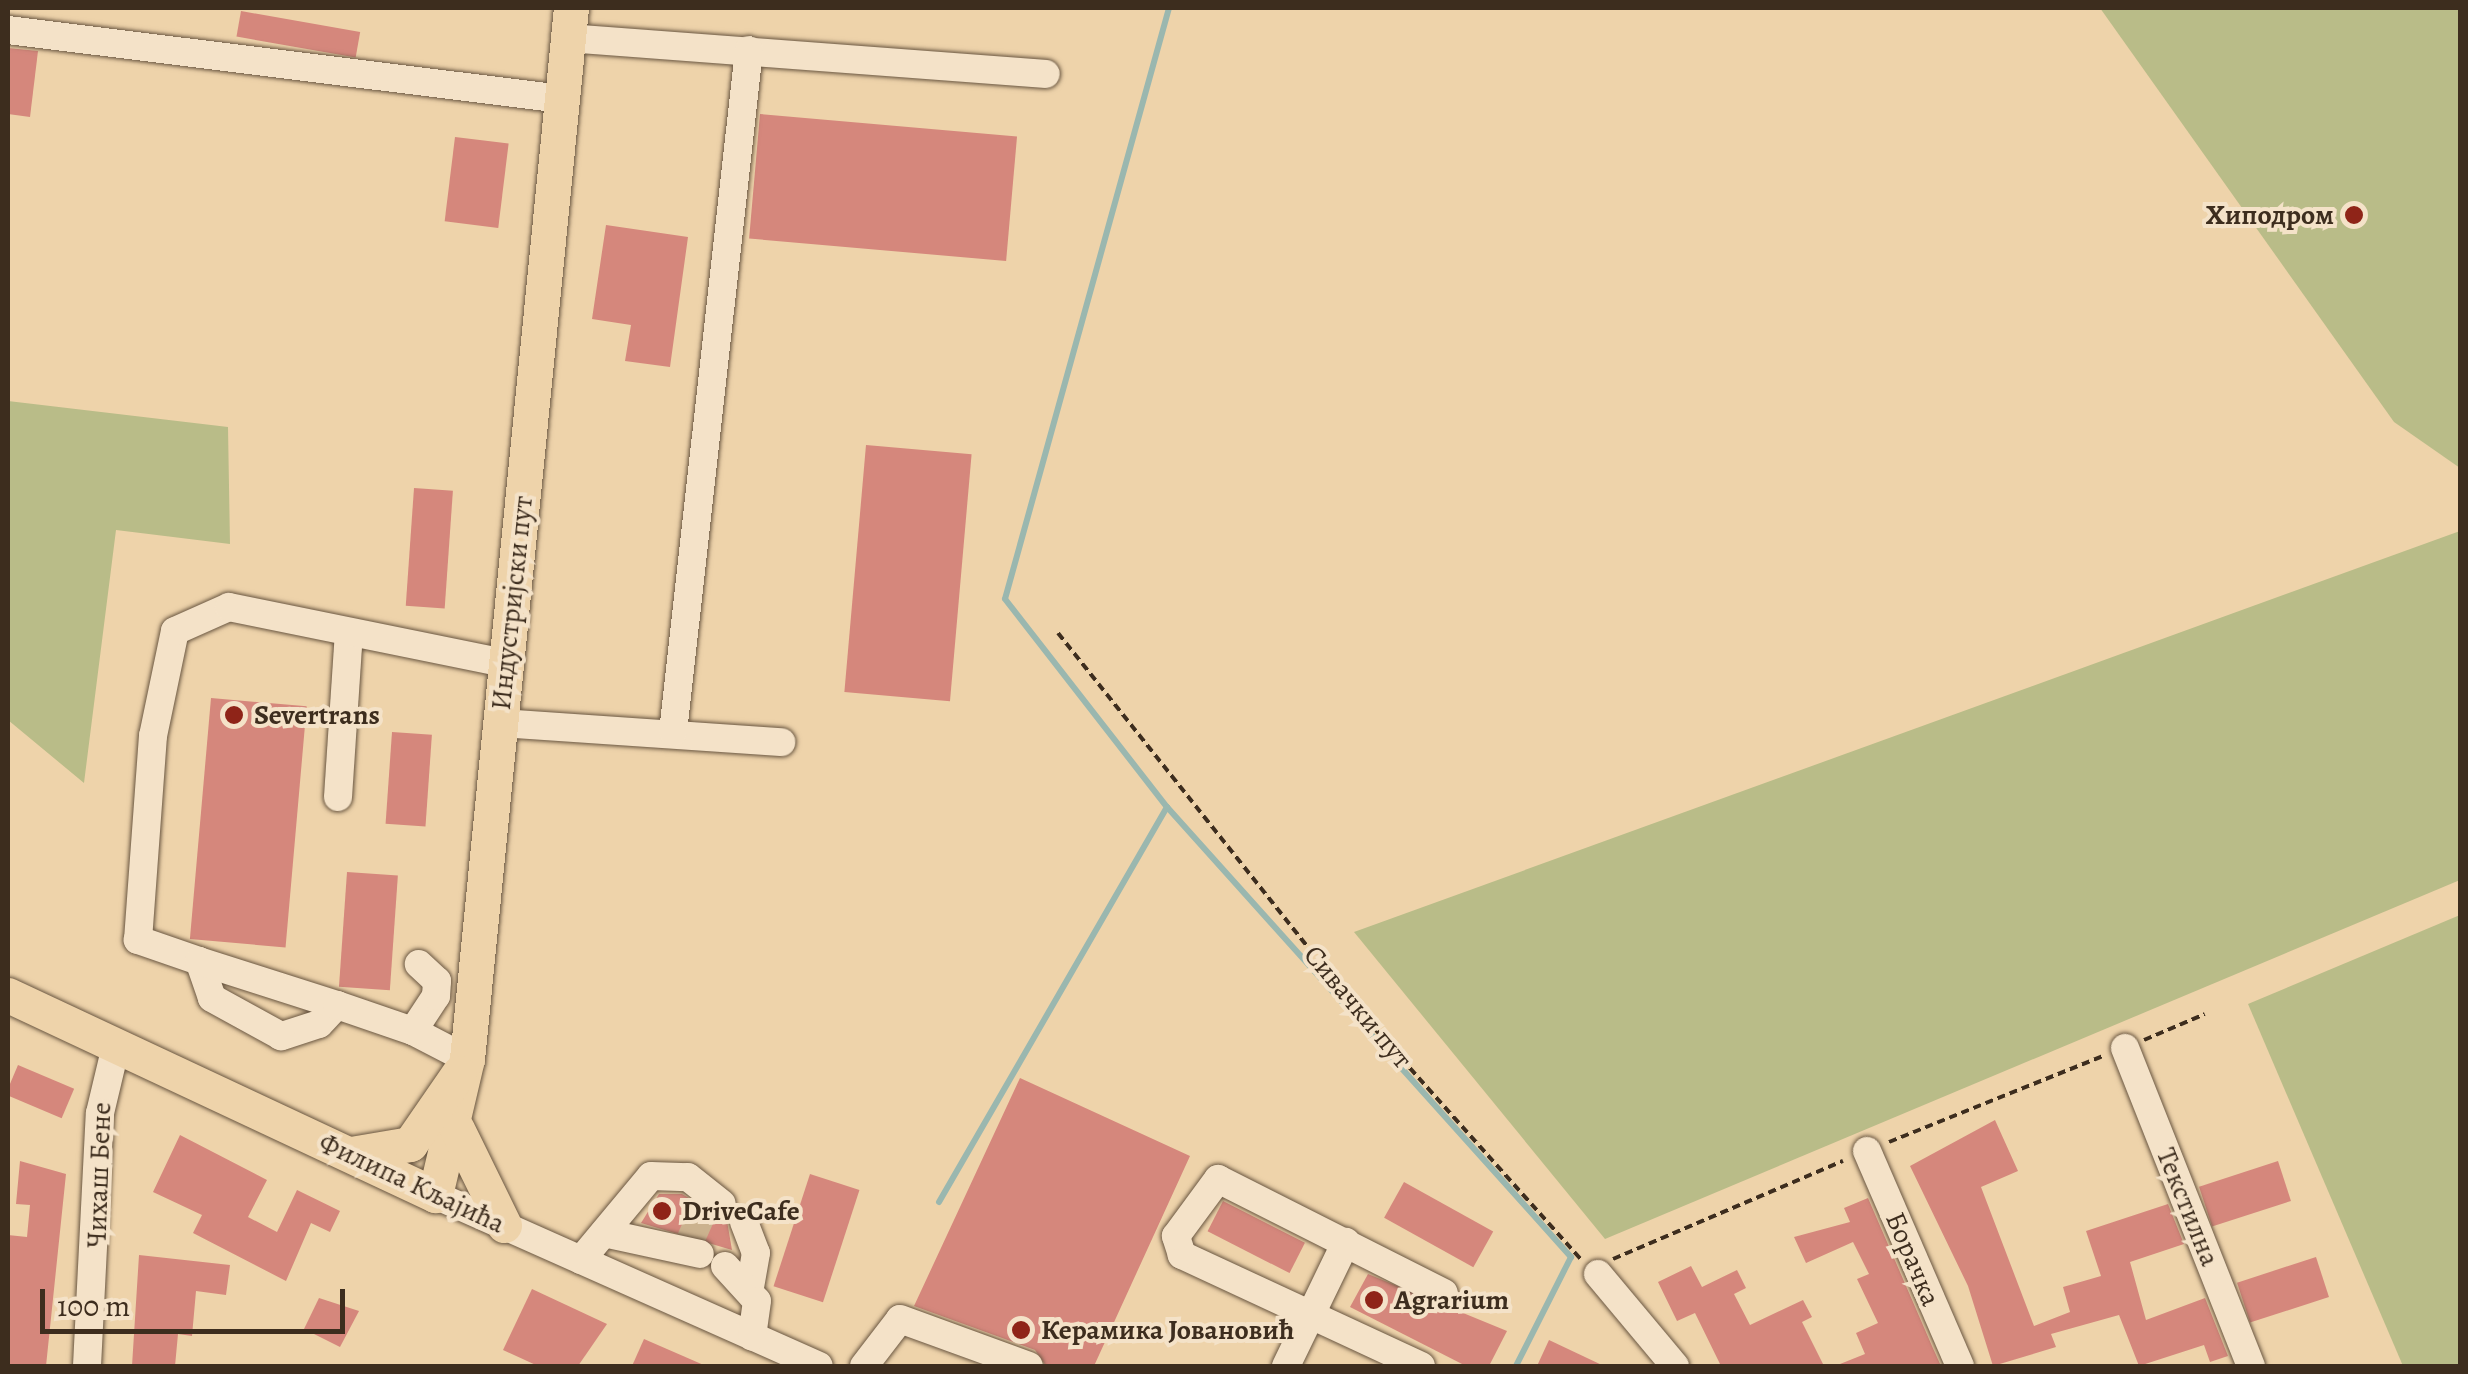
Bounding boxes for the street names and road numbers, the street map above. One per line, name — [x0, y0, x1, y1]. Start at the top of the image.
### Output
street label: Индустријски пут — [484, 494, 540, 712]
street label: Сивачки пут — [1297, 939, 1419, 1075]
street label: Чихаш Бене — [80, 1101, 118, 1249]
street label: Филипа Кљајића — [314, 1125, 510, 1241]
street label: Текстилна — [2149, 1143, 2227, 1271]
street label: Борачка — [1878, 1207, 1948, 1311]

